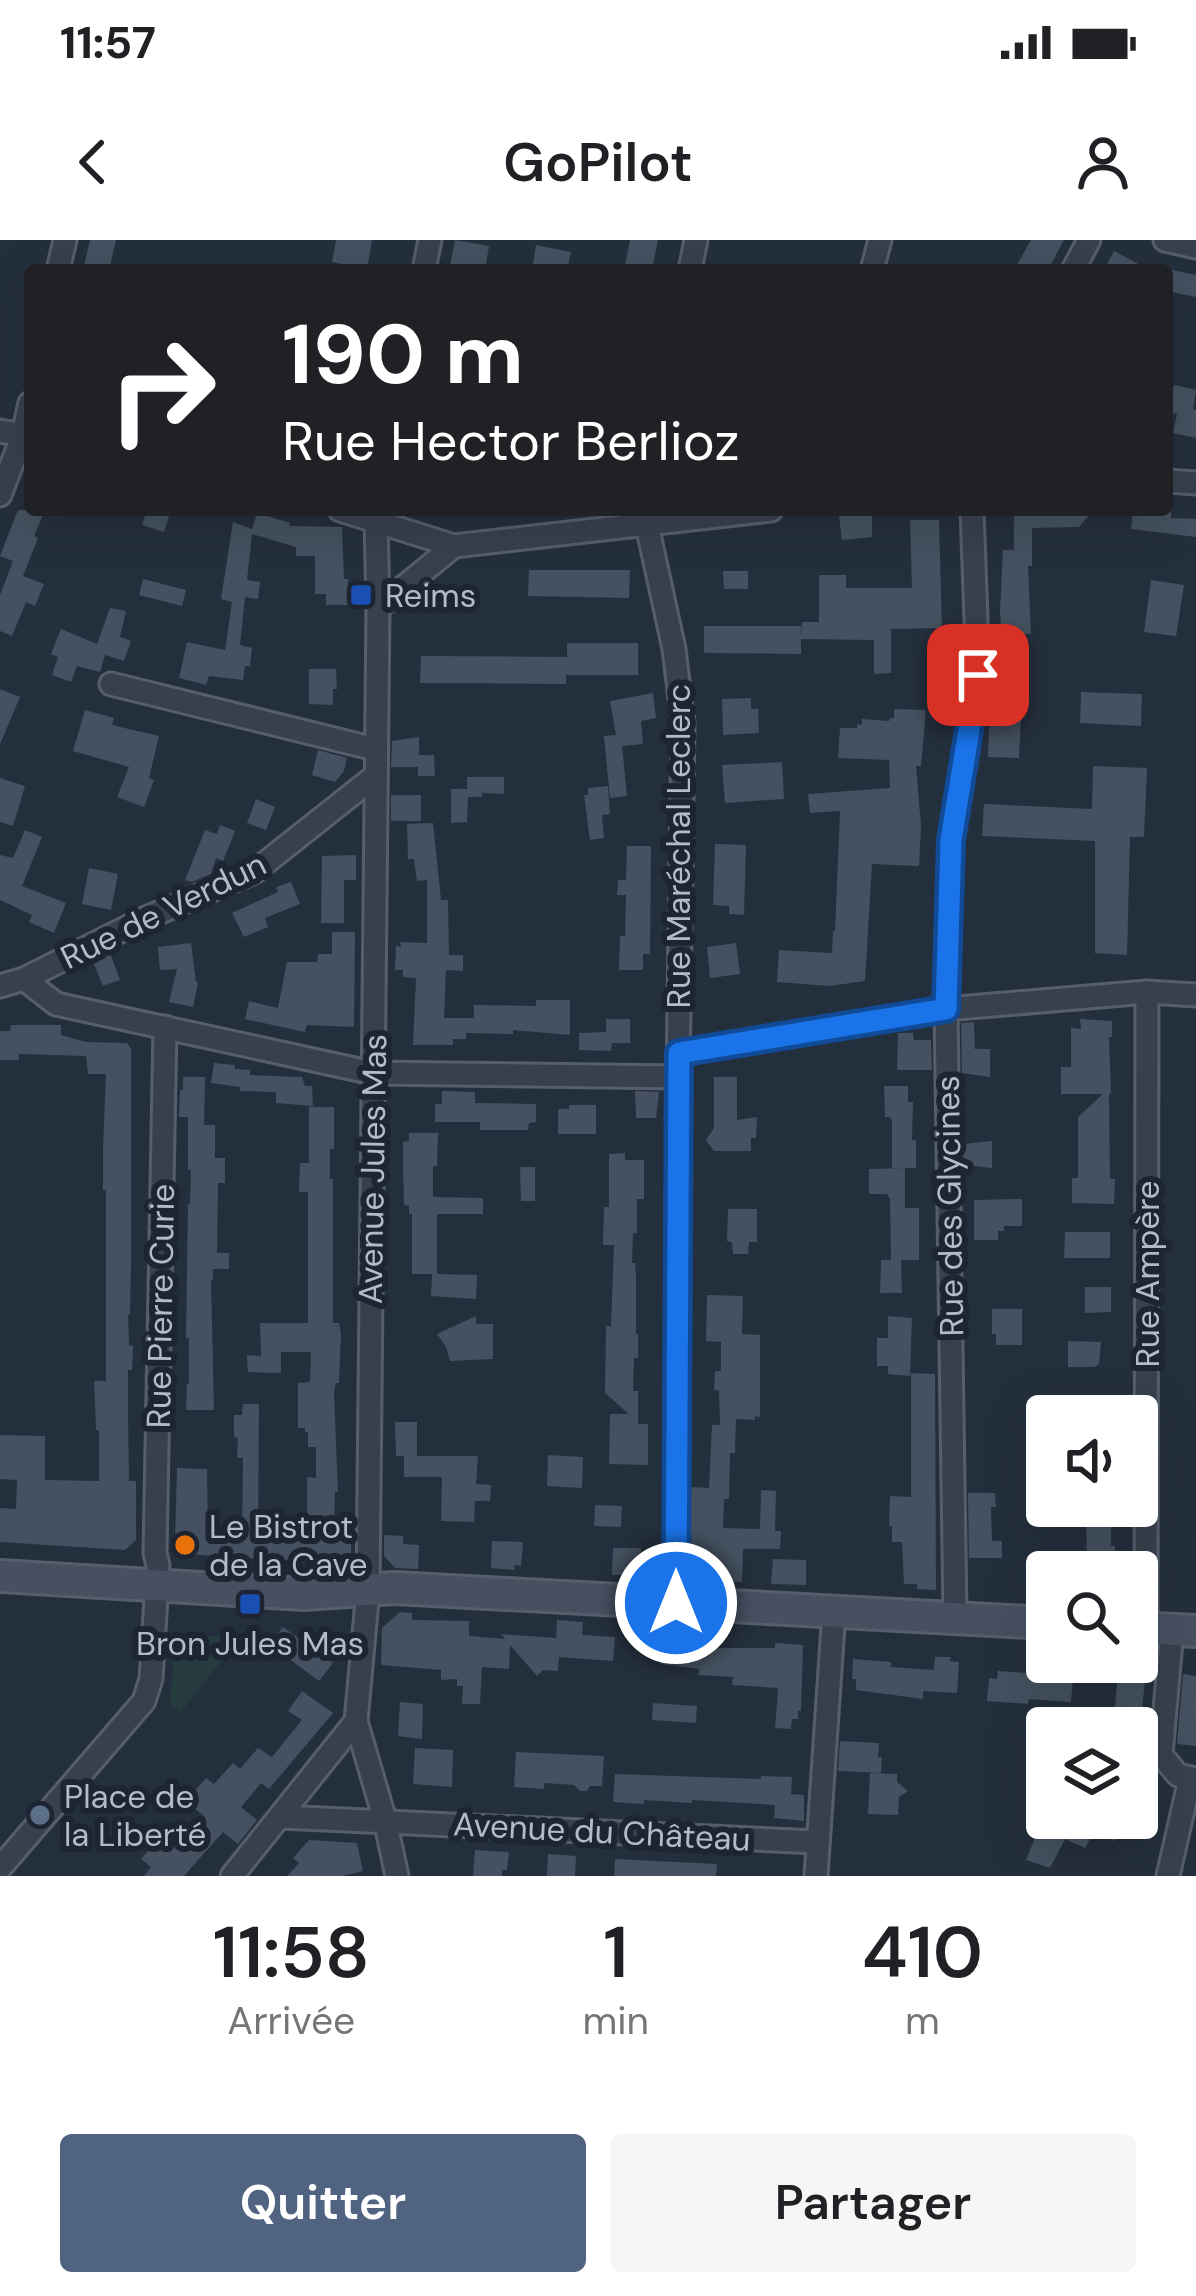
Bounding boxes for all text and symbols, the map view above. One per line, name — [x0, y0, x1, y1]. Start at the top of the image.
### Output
text: 11:57 — [60, 13, 156, 72]
text: GoPilot — [503, 127, 693, 198]
icon: back — [60, 129, 126, 195]
icon: person — [1070, 129, 1136, 195]
text: 190 m — [282, 300, 524, 409]
icon: right — [84, 312, 240, 468]
text: Rue Hector Berlioz — [282, 406, 739, 477]
place label: Reims — [385, 574, 476, 617]
marker: Reims — [348, 582, 374, 608]
pin — [927, 624, 1029, 726]
icon: arrive — [945, 642, 1011, 708]
street label: Rue Maréchal Leclerc — [657, 684, 700, 1008]
street label: Rue de Verdun — [54, 842, 273, 979]
street label: Avenue Jules Mas — [349, 1034, 396, 1304]
street label: Rue des Glycines — [926, 1075, 973, 1337]
street label: Rue Ampère — [1126, 1180, 1169, 1368]
street label: Rue Pierre Curie — [137, 1183, 184, 1429]
map controls — [1026, 1395, 1158, 1839]
button: sound — [1026, 1395, 1158, 1527]
place label: Le Bistrot de la Cave — [209, 1505, 368, 1586]
marker: Le Bistrot de la Cave — [172, 1532, 198, 1558]
position arrow — [613, 1540, 739, 1666]
button: search — [1026, 1551, 1158, 1683]
marker: Bron Jules Mas — [237, 1591, 263, 1617]
place label: Bron Jules Mas — [136, 1622, 364, 1665]
button: layers — [1026, 1707, 1158, 1839]
place label: Place de la Liberté — [64, 1775, 206, 1856]
marker: Place de la Liberté — [27, 1802, 53, 1828]
street label: Avenue du Château — [452, 1802, 752, 1861]
text: 11:58 — [213, 1906, 370, 1999]
text: 1 — [603, 1906, 628, 1999]
text: 410 — [862, 1906, 983, 1999]
text: Arrivée — [227, 1995, 355, 2046]
text: min — [583, 1995, 649, 2046]
text: m — [905, 1995, 940, 2046]
button: Quitter — [60, 2134, 586, 2272]
button: Partager — [610, 2134, 1136, 2272]

